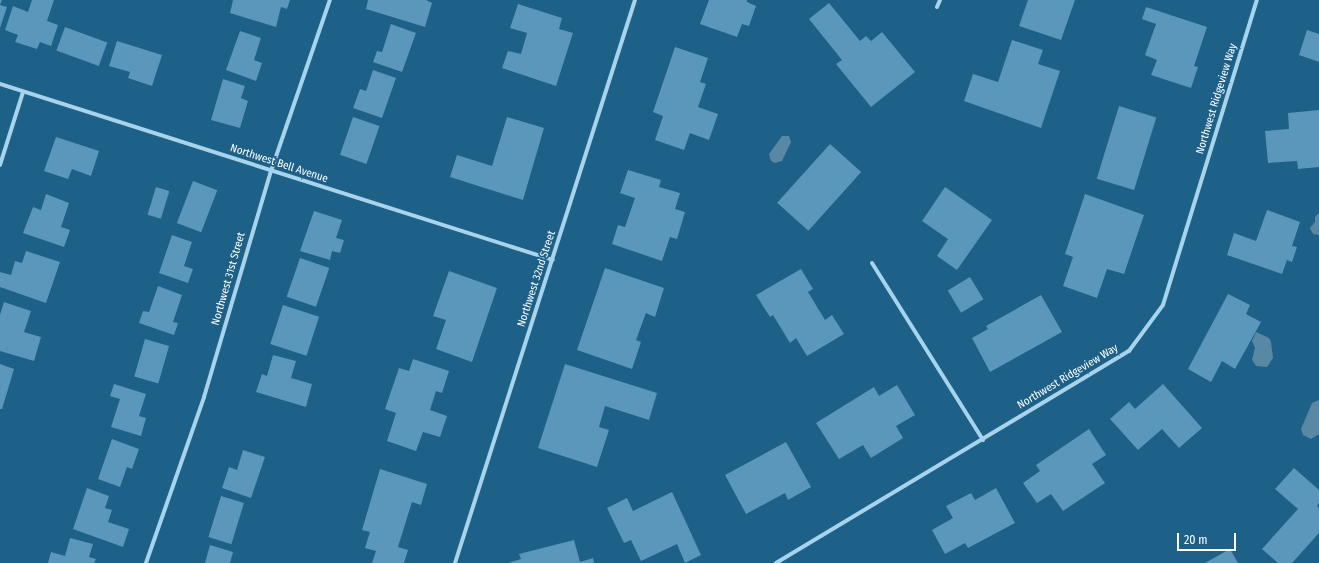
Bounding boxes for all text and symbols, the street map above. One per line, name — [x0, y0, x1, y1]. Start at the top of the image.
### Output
street label: Northwest Ridgeview Way — [1194, 42, 1240, 156]
street label: Northwest Bell Avenue — [228, 142, 330, 186]
street label: Northwest 32nd Street — [515, 229, 559, 329]
street label: Northwest 31st Street — [209, 231, 249, 327]
street label: Northwest Ridgeview Way — [1015, 342, 1121, 412]
scale bar — [1179, 525, 1238, 551]
text: 20 m — [1184, 533, 1208, 547]

